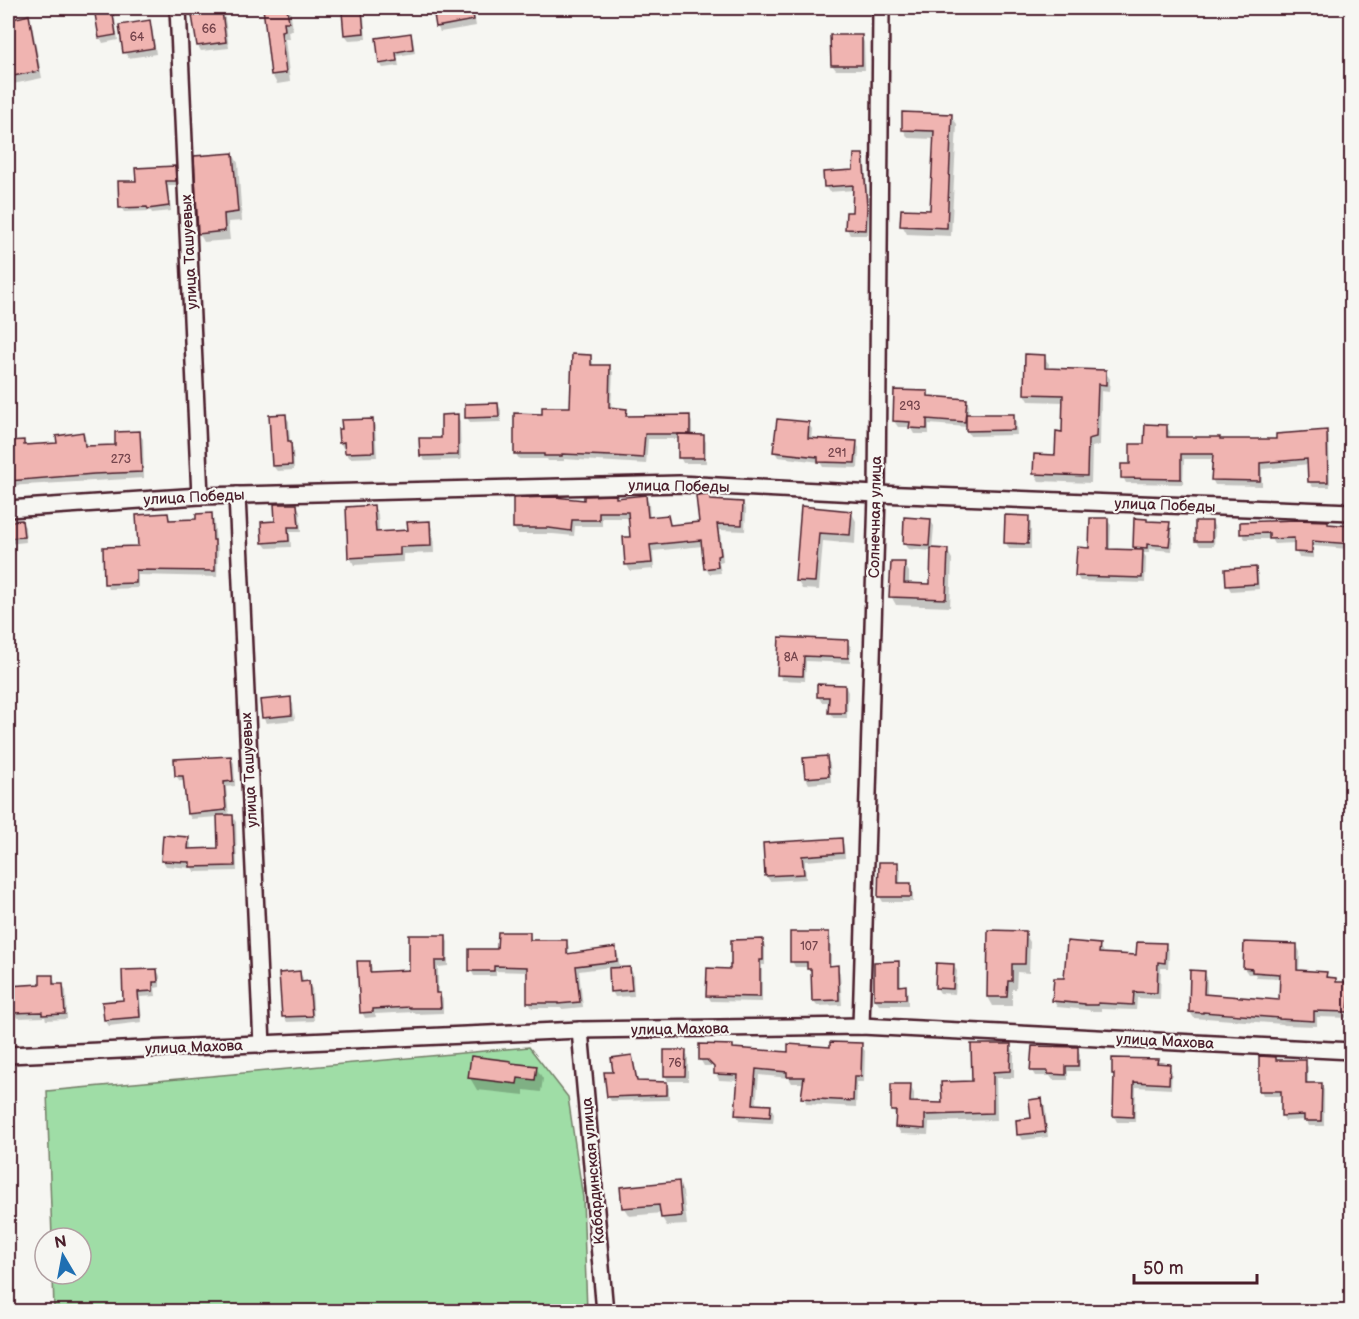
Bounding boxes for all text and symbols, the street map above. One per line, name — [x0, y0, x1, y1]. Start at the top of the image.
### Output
house number: 66 — [202, 22, 216, 37]
house number: 64 — [130, 30, 145, 45]
street label: улица Ташуевых — [177, 194, 202, 310]
house number: 293 — [899, 399, 921, 414]
house number: 291 — [828, 446, 846, 461]
house number: 273 — [111, 452, 131, 467]
street label: Солнечная улица — [865, 456, 886, 578]
street label: улица Победы — [628, 476, 730, 497]
street label: улица Победы — [143, 485, 245, 510]
street label: улица Победы — [1114, 494, 1216, 517]
house number: 8А — [784, 650, 799, 665]
street label: улица Ташуевых — [237, 712, 262, 828]
house number: 107 — [800, 939, 818, 954]
street label: улица Махова — [631, 1019, 729, 1040]
street label: улица Махова — [1115, 1029, 1215, 1054]
street label: улица Махова — [145, 1036, 244, 1059]
house number: 76 — [668, 1056, 682, 1071]
street label: Кабардинская улица — [578, 1097, 609, 1245]
north arrow — [33, 1226, 93, 1286]
text: N — [53, 1232, 68, 1253]
scale bar — [1134, 1247, 1257, 1285]
text: 50 m — [1143, 1258, 1184, 1279]

